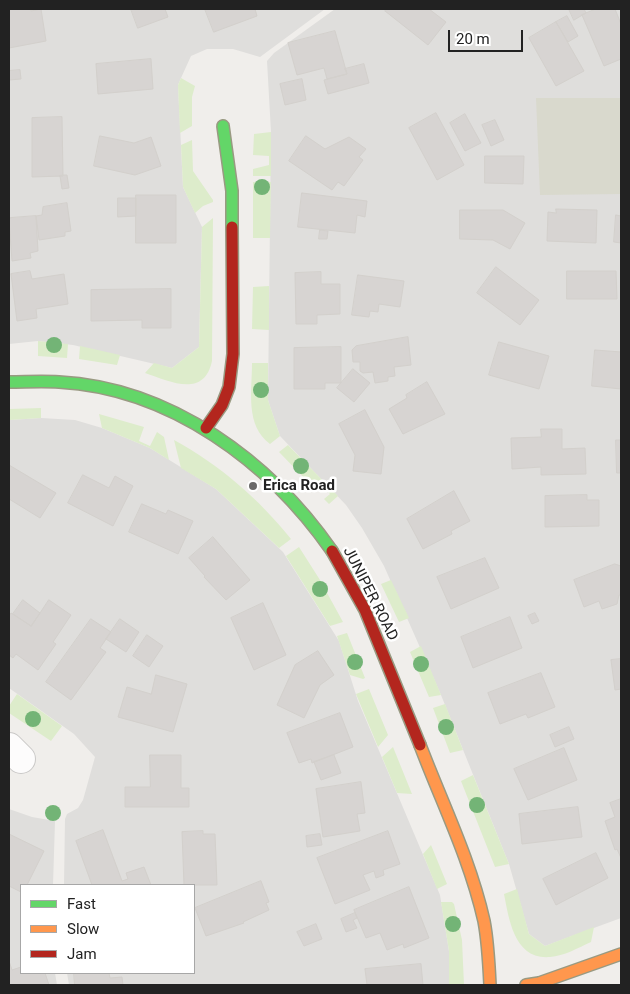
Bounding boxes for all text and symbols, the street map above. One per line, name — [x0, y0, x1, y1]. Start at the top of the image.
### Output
scale bar — [450, 20, 525, 52]
text: 20 m — [456, 30, 490, 48]
place label: Erica Road — [263, 477, 335, 495]
marker: Erica Road — [247, 480, 259, 492]
street label: JUNIPER ROAD — [339, 544, 401, 644]
legend — [20, 884, 195, 974]
text: Fast — [67, 895, 96, 913]
text: Slow — [67, 920, 99, 938]
text: Jam — [67, 945, 97, 963]

